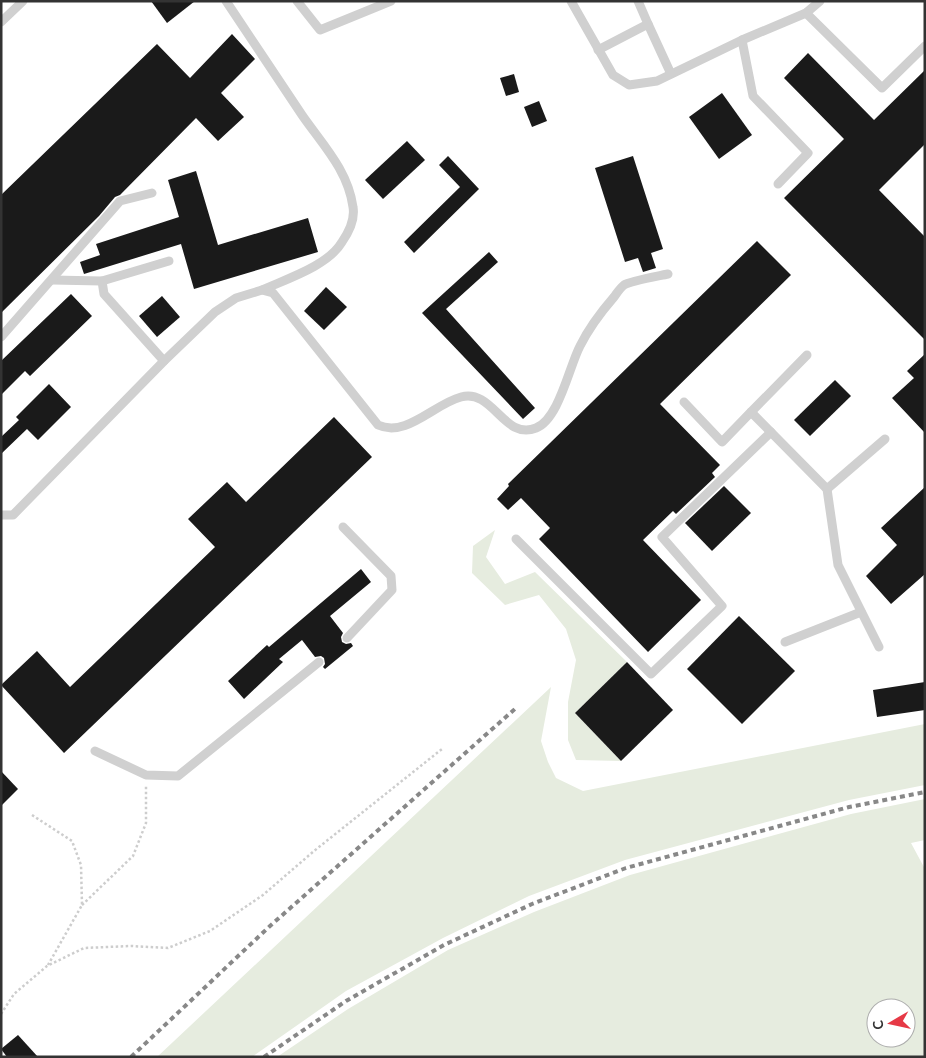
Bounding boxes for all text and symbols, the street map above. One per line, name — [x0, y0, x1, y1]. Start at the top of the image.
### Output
north arrow — [866, 998, 916, 1048]
text: С — [869, 1019, 888, 1031]

